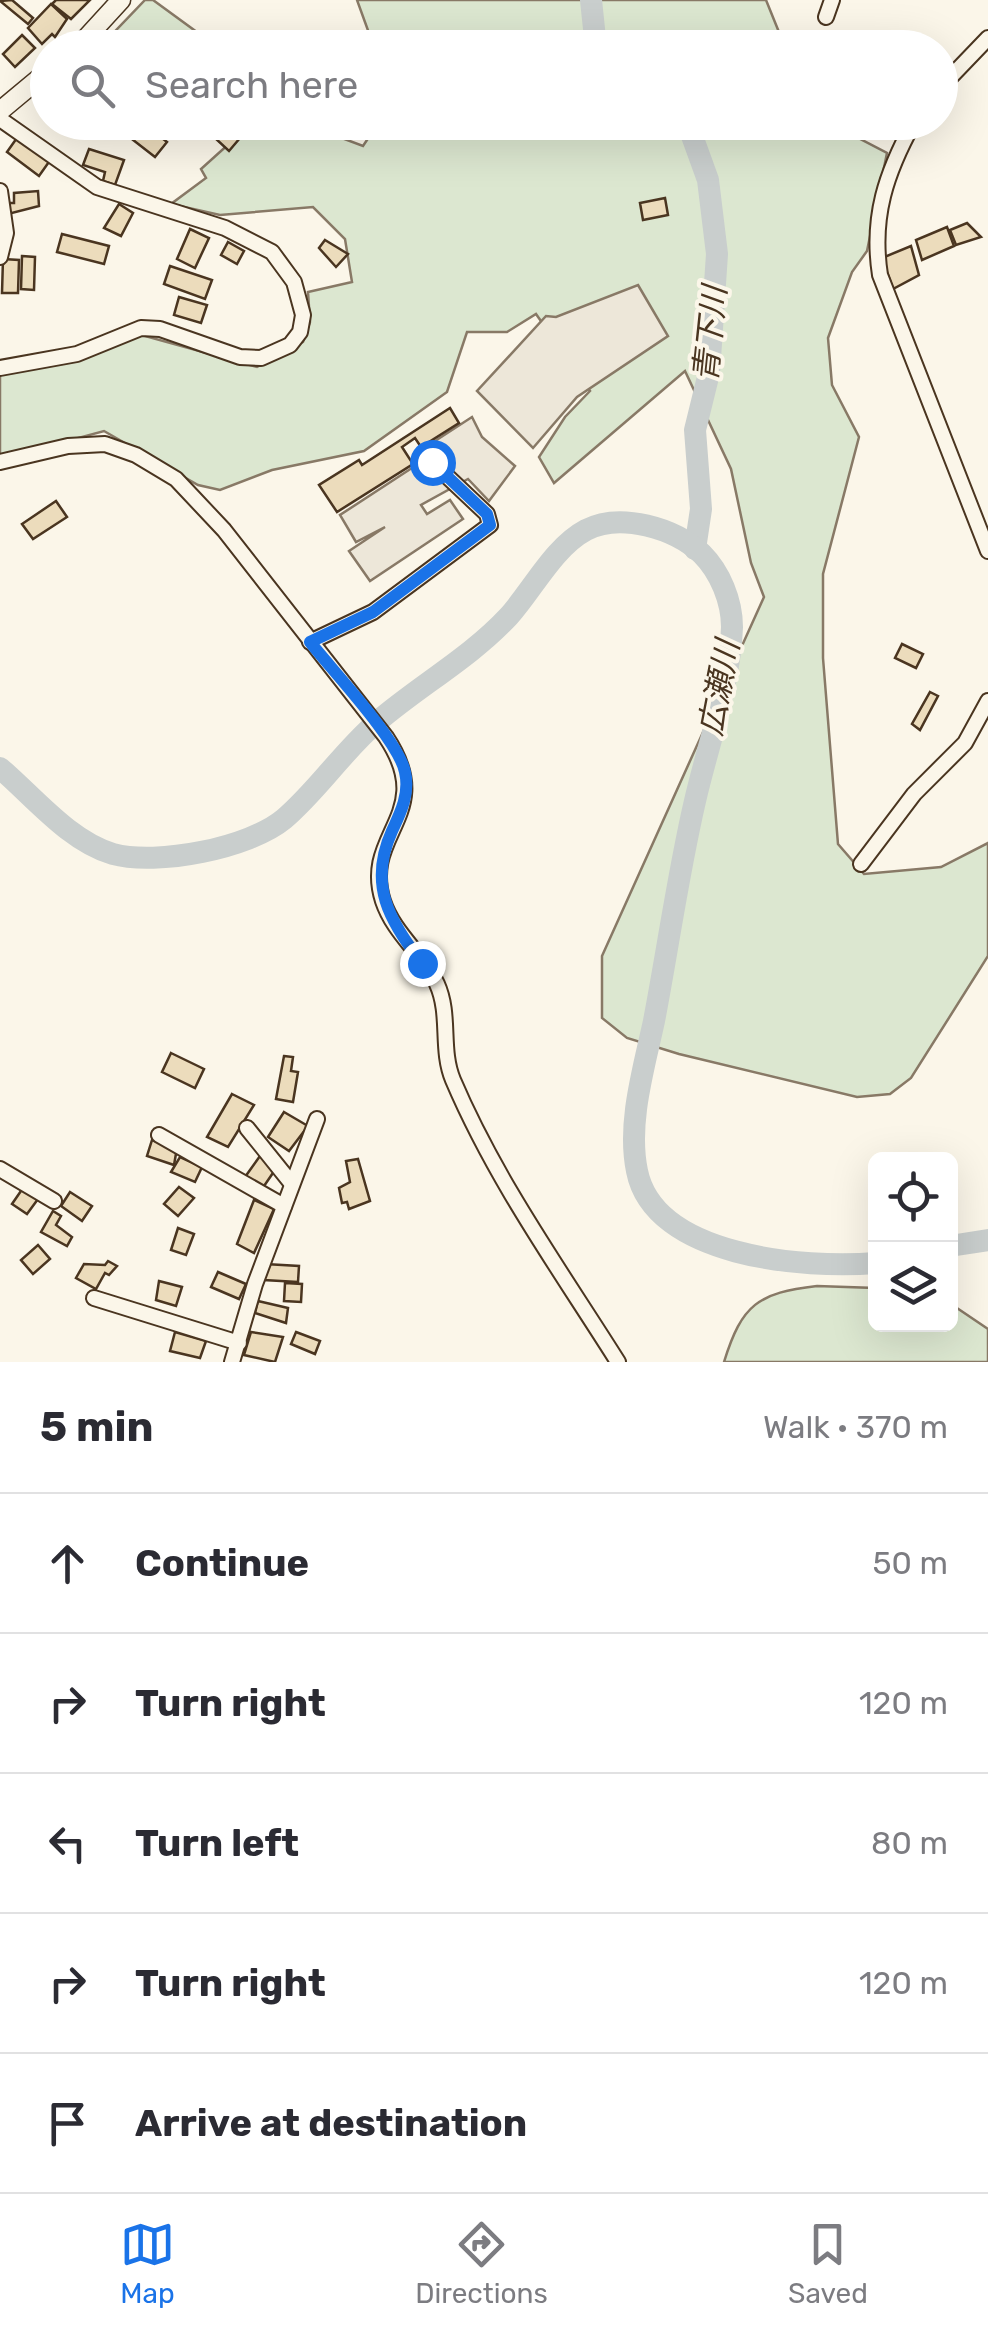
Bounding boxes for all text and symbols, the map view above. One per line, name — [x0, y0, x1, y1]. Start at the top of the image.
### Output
search box — [30, 30, 958, 140]
icon: search — [65, 58, 120, 113]
text: Search here — [145, 62, 358, 108]
water label: 青下川 — [686, 281, 734, 384]
route start — [410, 440, 456, 486]
water label: 広瀬川 — [691, 634, 747, 739]
route end — [400, 941, 446, 987]
map controls — [868, 1152, 958, 1332]
button: locate — [868, 1152, 958, 1242]
button: layers — [868, 1242, 958, 1332]
text: 5 min — [40, 1402, 154, 1452]
text: Walk · 370 m — [763, 1408, 948, 1446]
icon: ahead — [40, 1536, 95, 1591]
text: Continue — [135, 1540, 309, 1586]
text: 50 m — [872, 1544, 948, 1582]
icon: right — [40, 1676, 95, 1731]
text: Turn right — [135, 1680, 326, 1726]
text: 120 m — [859, 1684, 948, 1722]
icon: left — [40, 1816, 95, 1871]
text: Turn left — [135, 1820, 299, 1866]
text: 80 m — [871, 1824, 948, 1862]
icon: right — [40, 1956, 95, 2011]
text: Turn right — [135, 1960, 326, 2006]
text: 120 m — [859, 1964, 948, 2002]
icon: arrive — [40, 2096, 95, 2151]
text: Arrive at destination — [135, 2100, 527, 2146]
tab: Map — [120, 2217, 175, 2310]
tab: Directions — [415, 2217, 548, 2310]
tab: Saved — [788, 2217, 868, 2310]

